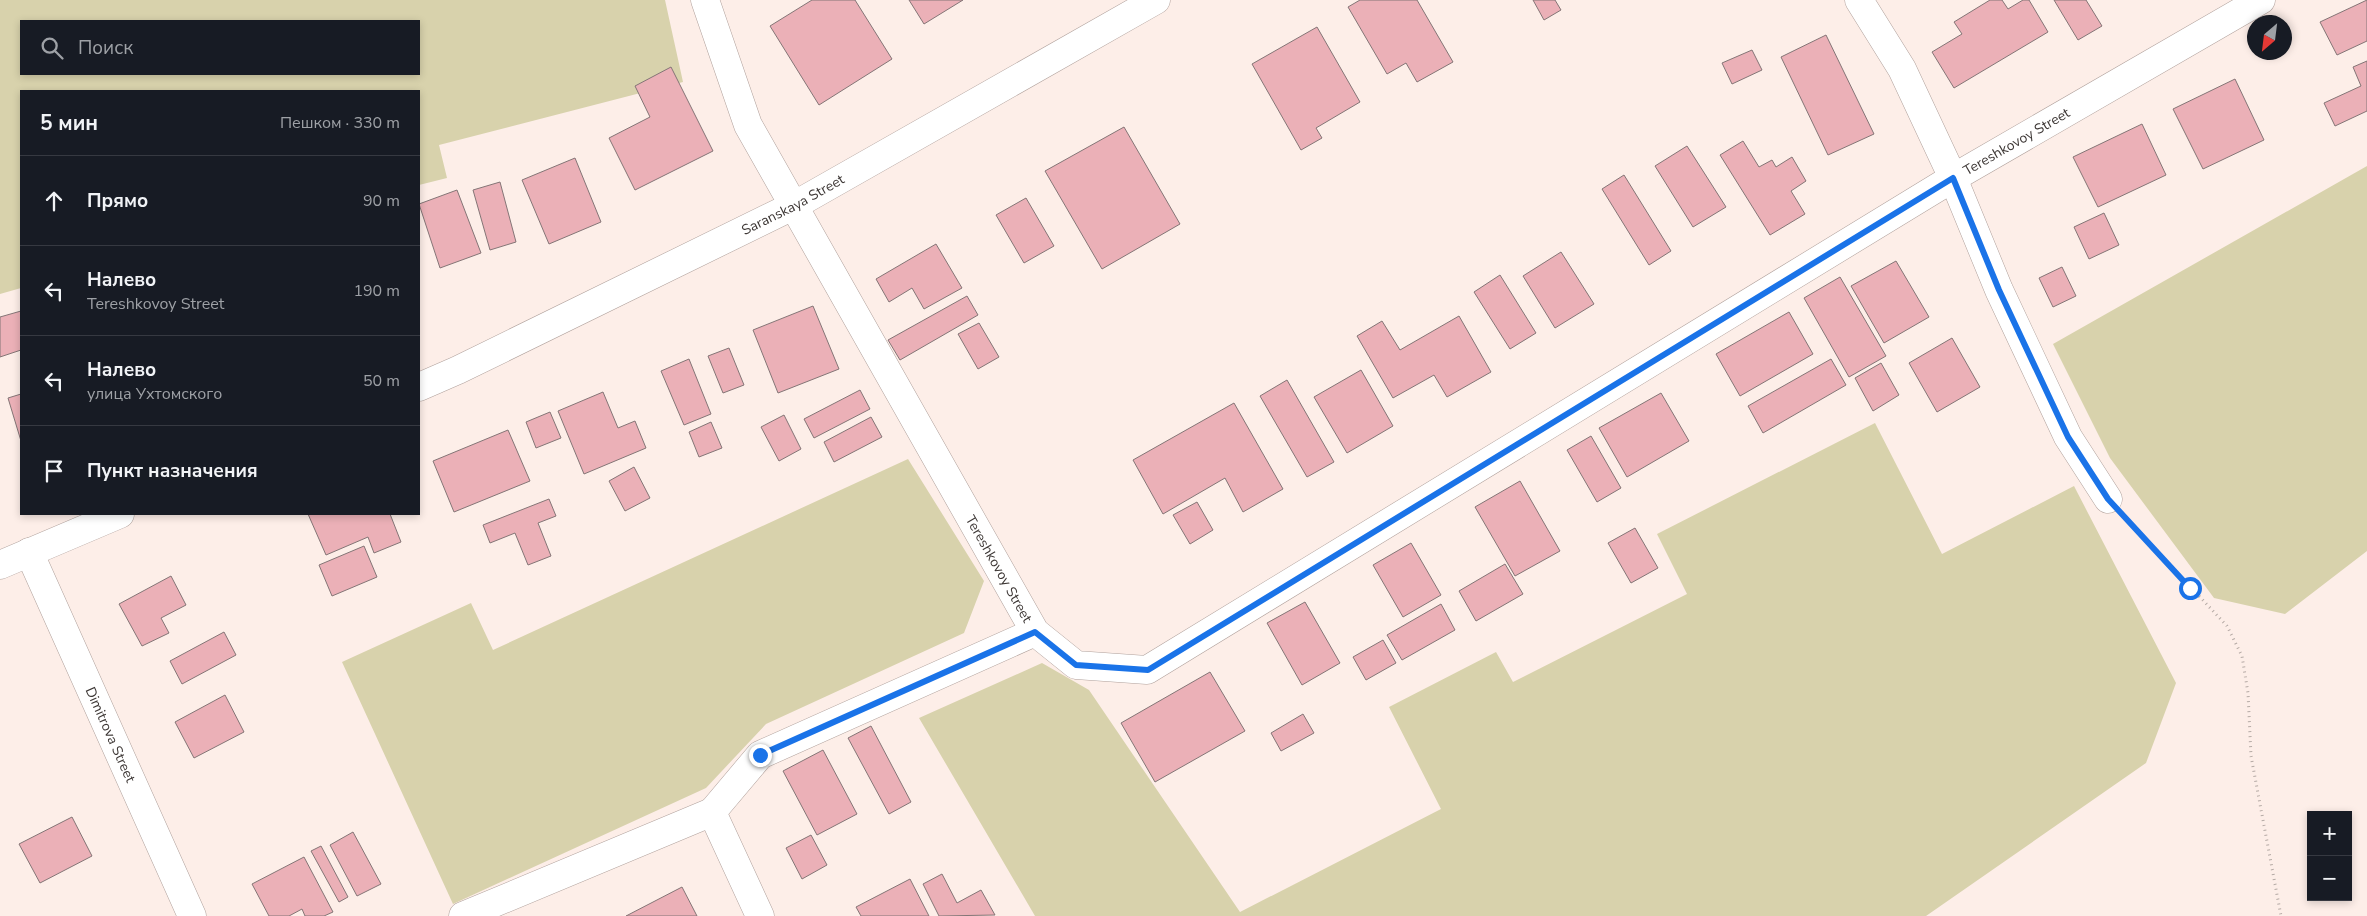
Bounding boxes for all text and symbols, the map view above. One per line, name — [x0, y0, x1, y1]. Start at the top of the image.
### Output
north arrow — [2247, 15, 2292, 60]
search box — [20, 20, 420, 75]
icon: search — [38, 34, 66, 62]
text: Поиск — [78, 35, 133, 61]
street label: Tereshkovoy Street — [1960, 103, 2073, 180]
text: 5 мин — [40, 109, 98, 137]
text: Пешком · 330 m — [280, 112, 400, 134]
street label: Saranskaya Street — [738, 170, 848, 240]
icon: ahead — [40, 187, 68, 215]
text: Прямо — [87, 188, 148, 214]
text: 90 m — [363, 190, 400, 212]
text: Налево — [87, 267, 156, 293]
icon: left — [40, 277, 68, 305]
text: 190 m — [353, 280, 400, 302]
text: Tereshkovoy Street — [87, 293, 224, 315]
text: Налево — [87, 357, 156, 383]
icon: left — [40, 367, 68, 395]
text: 50 m — [363, 370, 400, 392]
text: улица Ухтомского — [87, 383, 222, 405]
icon: arrive — [40, 457, 68, 485]
text: Пункт назначения — [87, 458, 258, 484]
street label: Tereshkovoy Street — [961, 512, 1037, 626]
route start — [2179, 577, 2202, 600]
street label: Dimitrova Street — [81, 684, 140, 786]
route end — [749, 744, 772, 767]
map controls — [2307, 811, 2352, 901]
button: + — [2307, 811, 2352, 856]
button: − — [2307, 856, 2352, 901]

